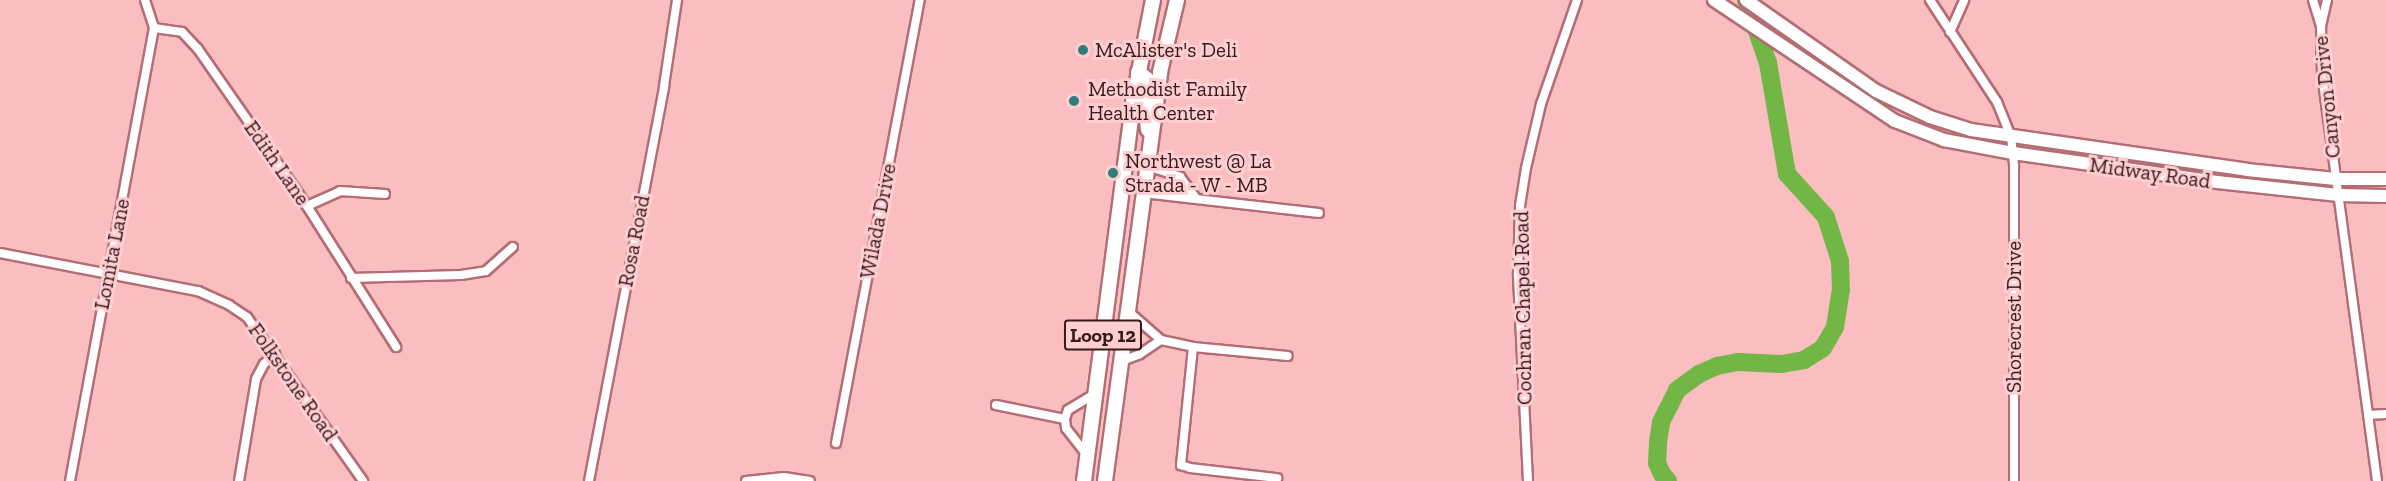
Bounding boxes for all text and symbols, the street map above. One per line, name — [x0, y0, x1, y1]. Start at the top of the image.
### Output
street label: Canyon Drive — [2308, 35, 2346, 159]
place label: McAlister's Deli — [1095, 37, 1237, 63]
marker: McAlister's Deli — [1076, 43, 1090, 57]
place label: Methodist Family Health Center — [1088, 76, 1247, 126]
marker: Methodist Family Health Center — [1065, 92, 1083, 110]
street label: Edith Lane — [239, 116, 315, 210]
place label: Northwest @ La Strada - W - MB — [1125, 148, 1272, 198]
street label: Midway Road — [2088, 152, 2212, 194]
street label: Wilada Drive — [854, 161, 902, 281]
marker: Northwest @ La Strada - W - MB — [1106, 166, 1120, 180]
street label: Rosa Road — [613, 193, 655, 289]
street label: Lomita Lane — [89, 196, 135, 312]
street label: Cochran Chapel Road — [1509, 211, 1537, 405]
street label: Shorecrest Drive — [2001, 241, 2027, 393]
street label: Folkstone Road — [243, 318, 343, 446]
road number: Loop 12 — [1062, 318, 1144, 352]

